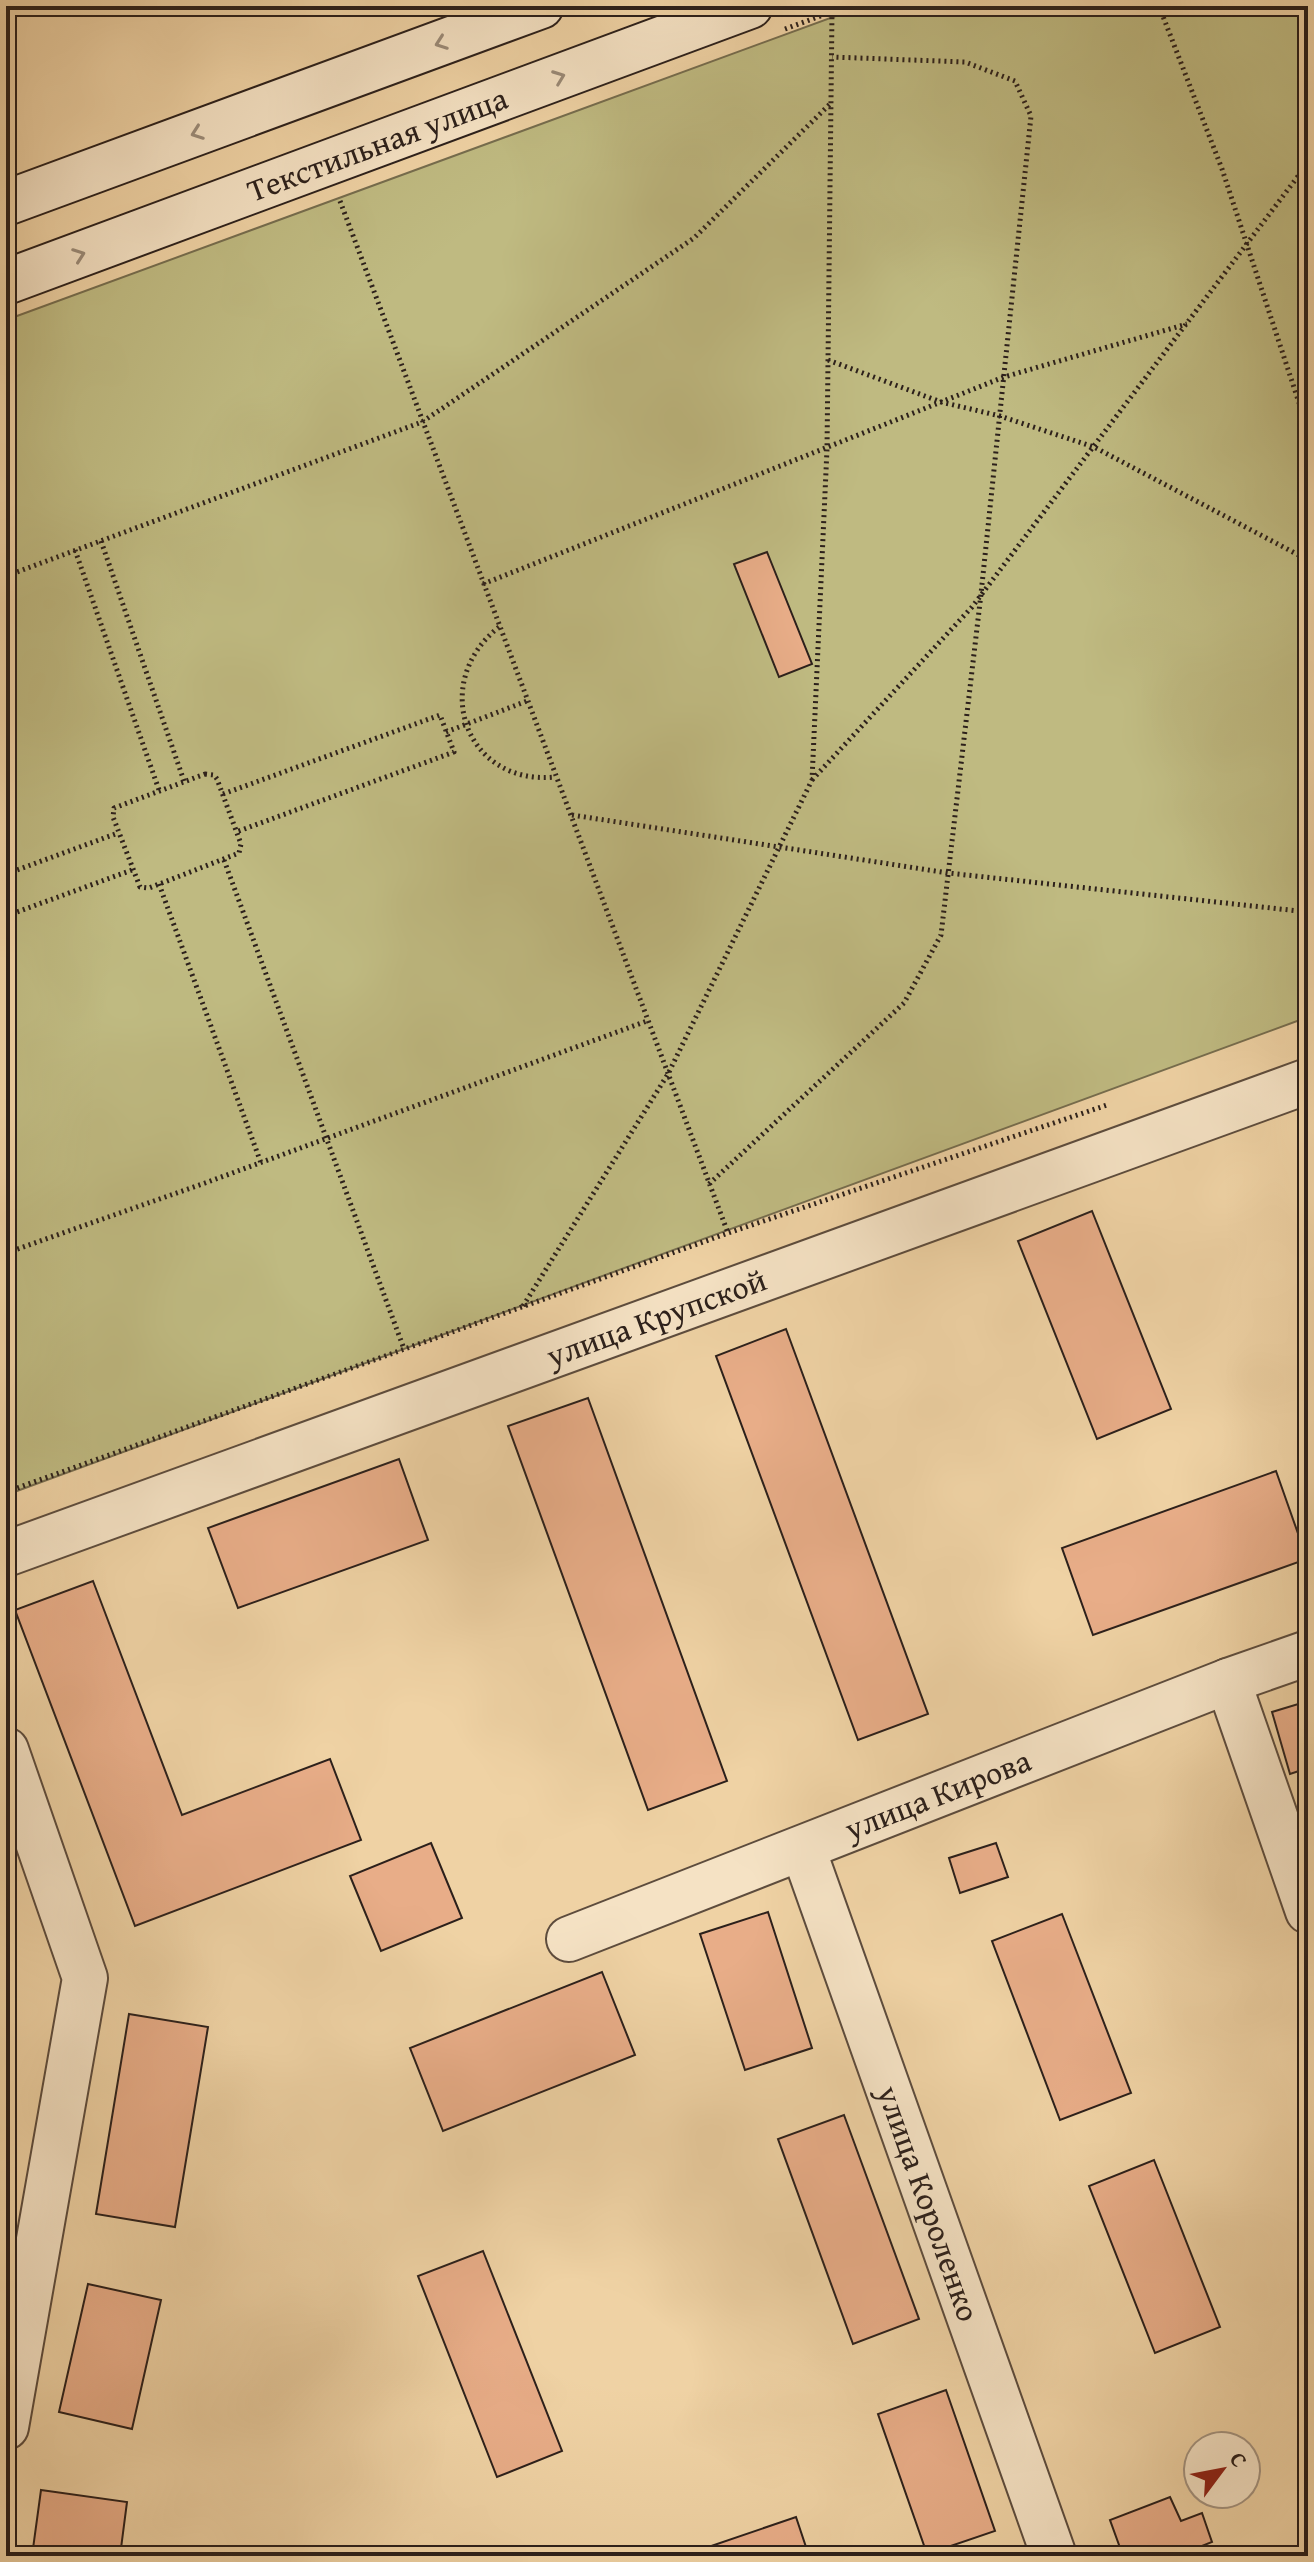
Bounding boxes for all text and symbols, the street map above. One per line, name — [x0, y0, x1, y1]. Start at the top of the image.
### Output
one-way arrow — [435, 33, 449, 50]
one-way arrow — [552, 70, 566, 87]
street label: Текстильная улица — [240, 74, 515, 214]
one-way arrow — [191, 123, 205, 140]
one-way arrow — [71, 248, 85, 265]
street label: улица Крупской — [539, 1256, 773, 1379]
street label: улица Кирова — [837, 1736, 1038, 1852]
street label: улица Короленко — [865, 2078, 993, 2328]
north arrow — [1182, 2430, 1262, 2510]
text: С — [1222, 2446, 1256, 2473]

